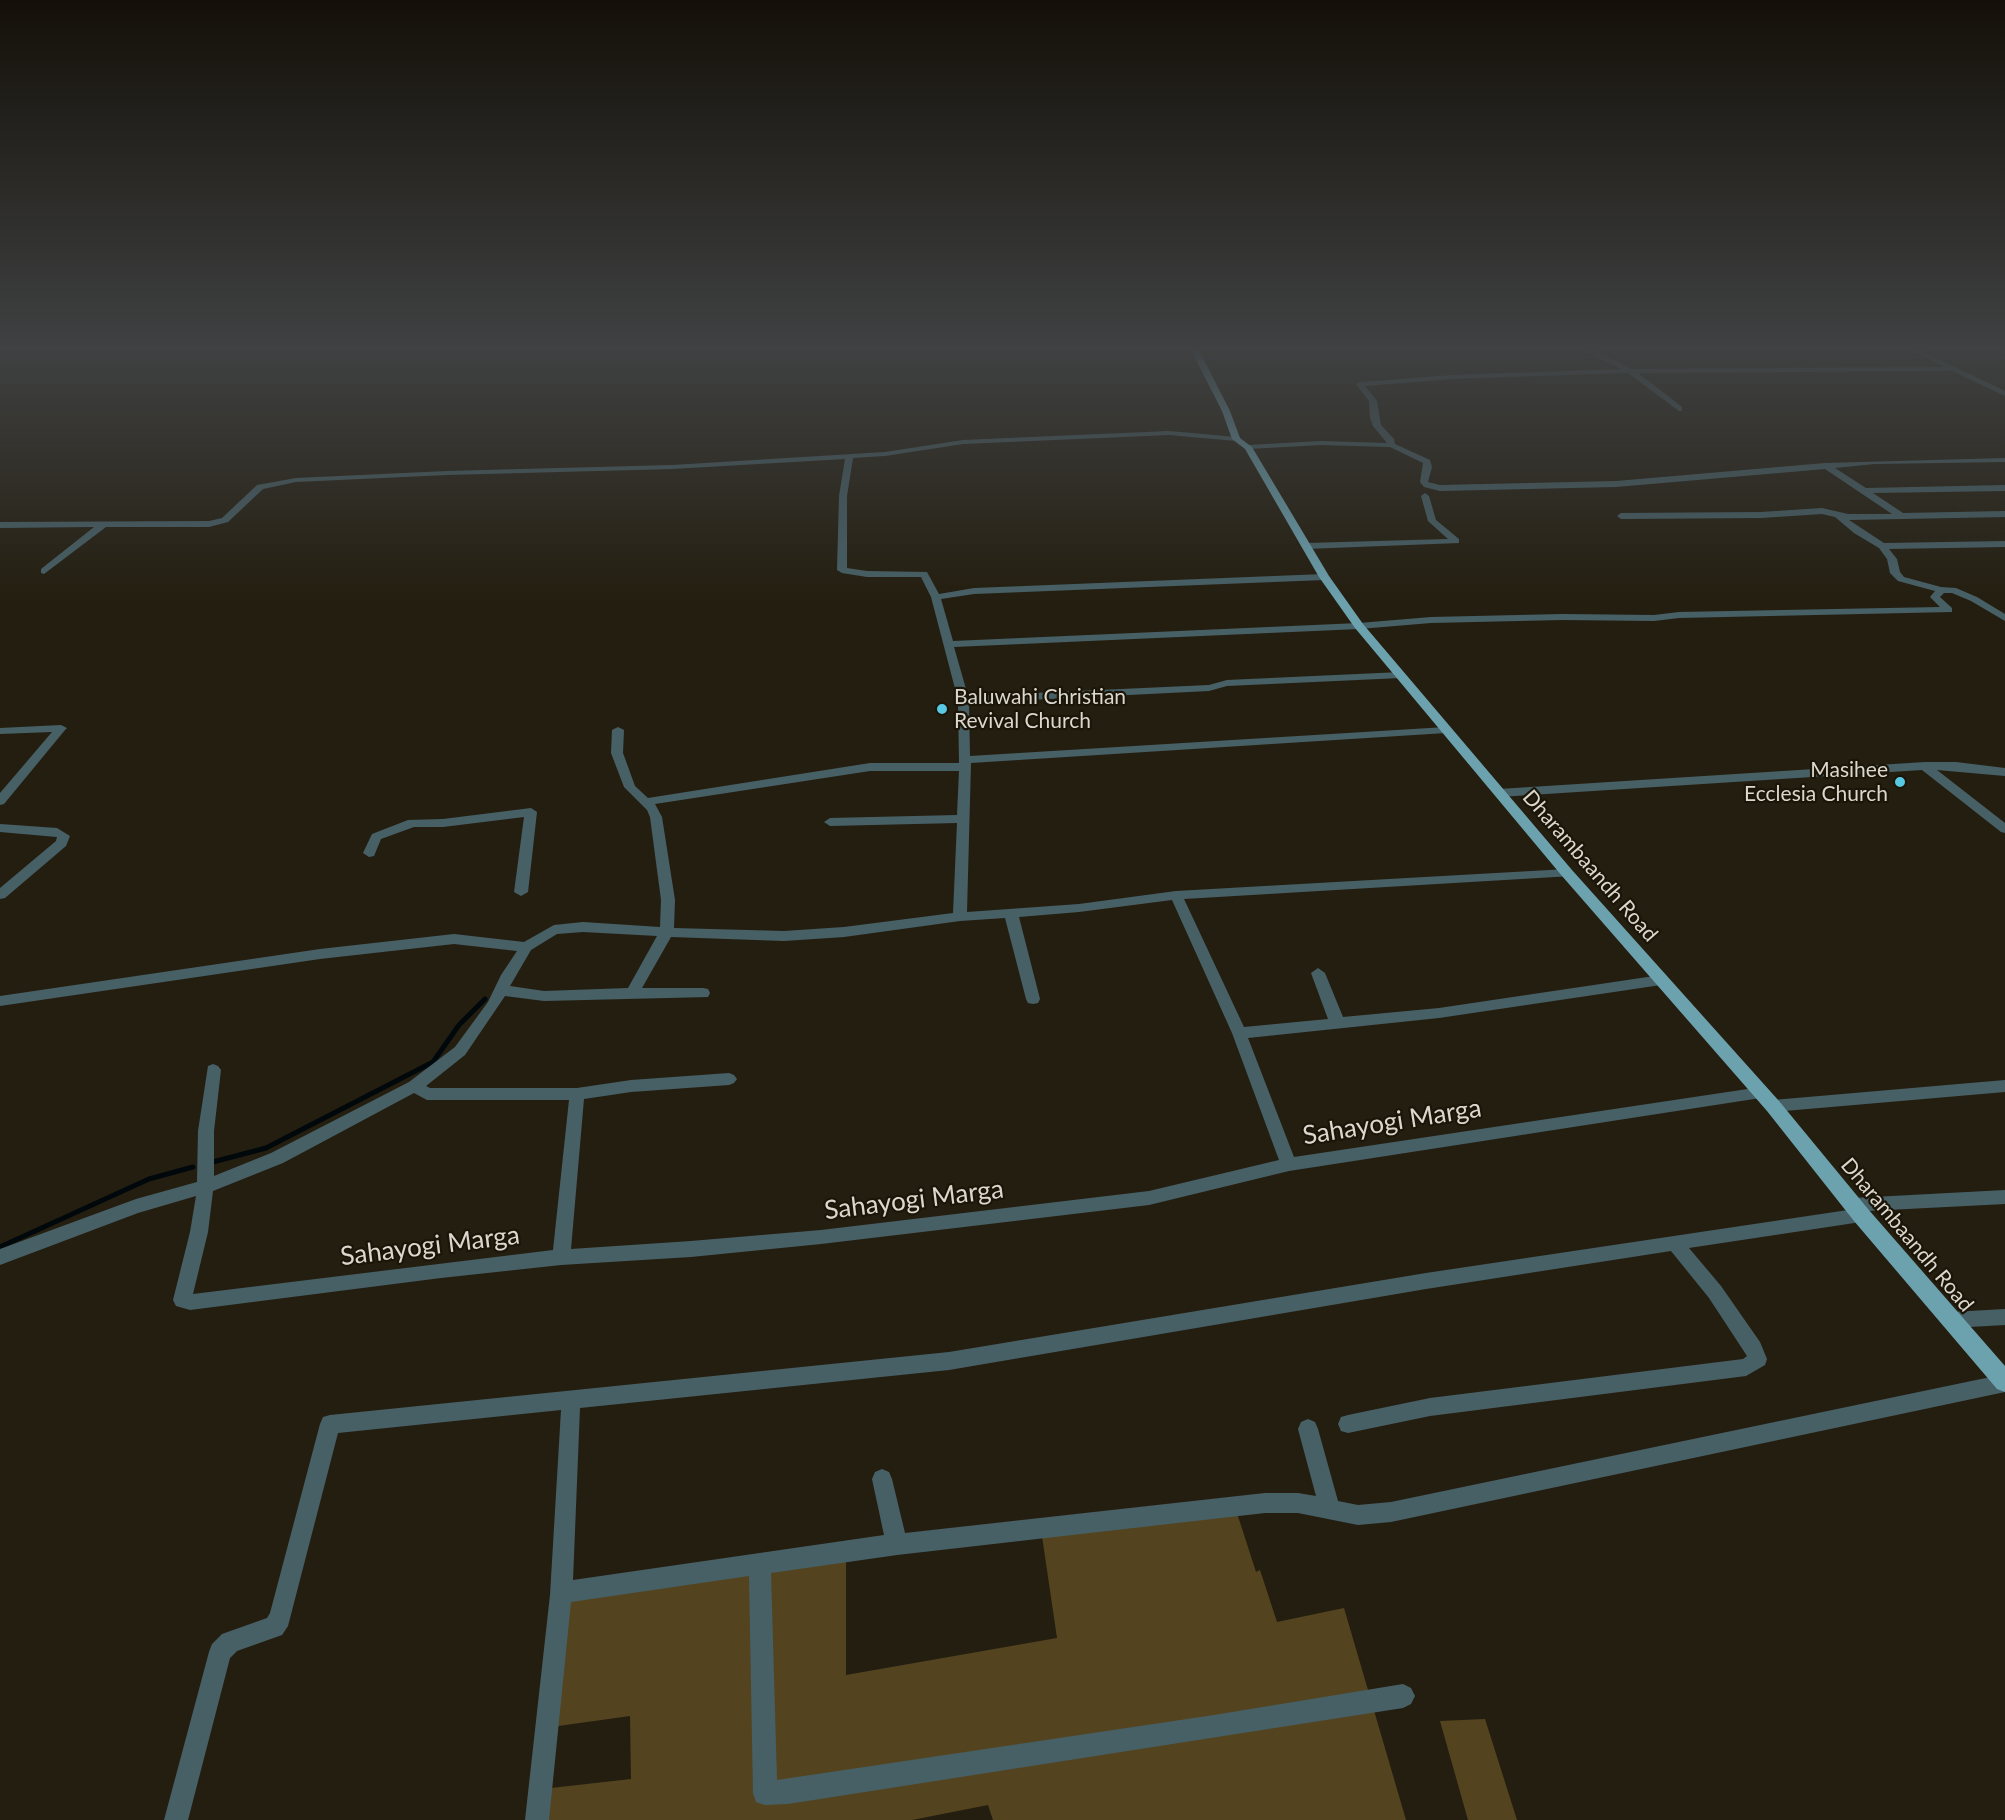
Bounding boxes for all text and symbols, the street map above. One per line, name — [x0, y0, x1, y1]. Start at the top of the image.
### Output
place label: Baluwahi Christian Revival Church — [954, 684, 1126, 734]
marker: Baluwahi Christian Revival Church — [935, 702, 949, 716]
place label: Masihee Ecclesia Church — [1744, 757, 1888, 807]
marker: Masihee Ecclesia Church — [1893, 775, 1907, 789]
street label: Dharambaandh Road — [1517, 785, 1663, 947]
street label: Sahayogi Marga — [1300, 1092, 1484, 1152]
street label: Dharambaandh Road — [1835, 1153, 1979, 1317]
street label: Sahayogi Marga — [823, 1174, 1005, 1226]
street label: Sahayogi Marga — [339, 1220, 521, 1272]

